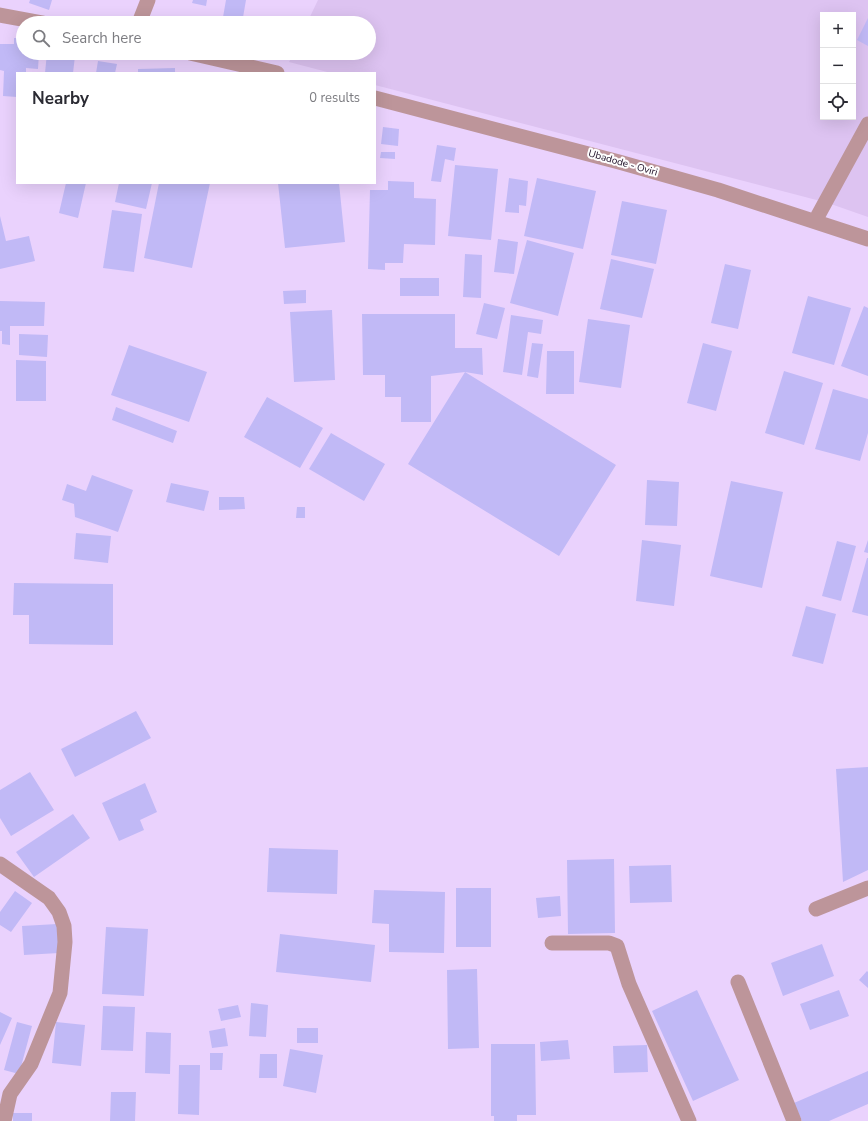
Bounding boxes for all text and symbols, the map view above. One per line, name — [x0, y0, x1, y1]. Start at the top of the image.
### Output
map controls — [820, 12, 856, 120]
button: + — [820, 12, 856, 48]
search box — [16, 16, 376, 60]
icon: search — [30, 27, 52, 49]
text: Search here — [62, 28, 142, 48]
button: − — [820, 48, 856, 84]
button: locate — [820, 84, 856, 120]
text: Nearby — [32, 87, 89, 110]
text: 0 results — [309, 89, 360, 107]
street label: Ubadode - Oviri — [587, 146, 659, 180]

